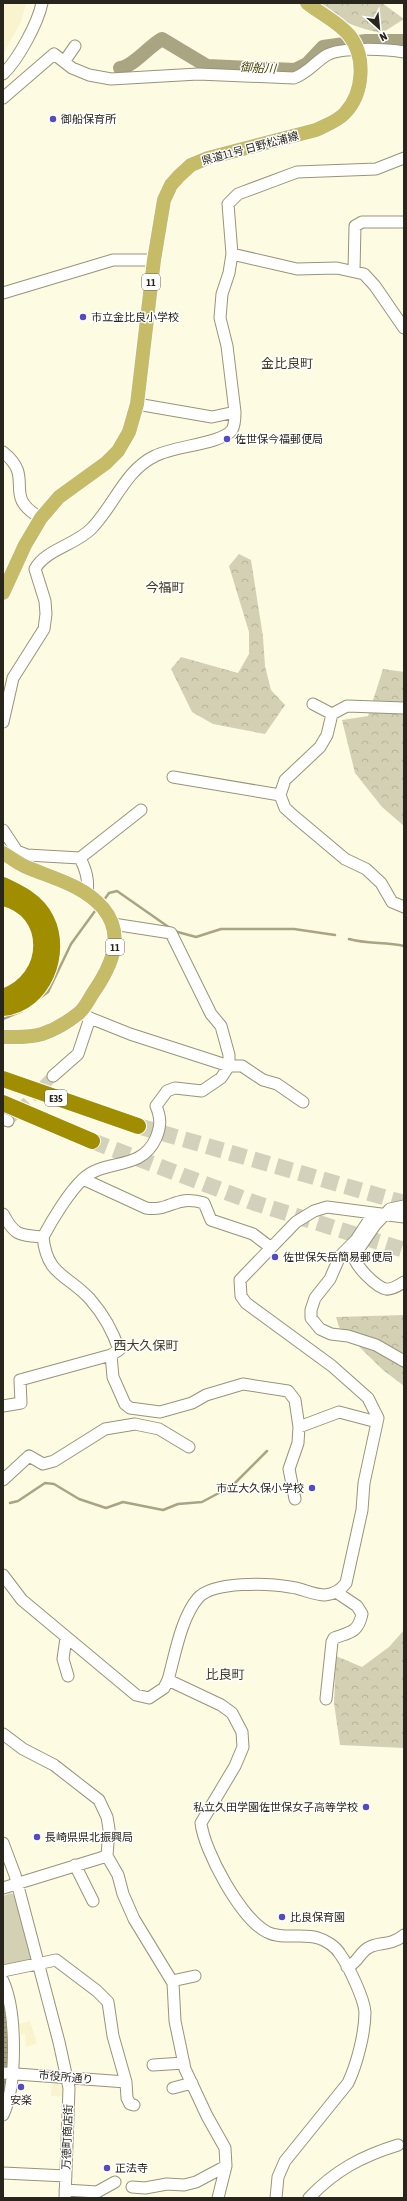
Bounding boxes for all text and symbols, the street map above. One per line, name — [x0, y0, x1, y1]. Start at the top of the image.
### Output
north arrow — [359, 8, 399, 48]
text: N — [378, 30, 389, 44]
water label: 御船川 — [240, 60, 278, 76]
place label: 御船保育所 — [60, 113, 117, 125]
marker: 御船保育所 — [48, 114, 58, 124]
street label: 県道11号 日野松浦線 — [200, 129, 300, 167]
road number: 11 — [142, 274, 160, 290]
place label: 市立金比良小学校 — [91, 311, 179, 323]
marker: 市立金比良小学校 — [78, 312, 88, 322]
district label: 金比良町 — [261, 356, 313, 371]
place label: 佐世保今福郵便局 — [235, 433, 323, 445]
marker: 佐世保今福郵便局 — [222, 434, 232, 444]
district label: 今福町 — [145, 580, 185, 595]
road number: 11 — [106, 939, 124, 955]
road number: E35 — [45, 1090, 67, 1106]
place label: 佐世保矢岳簡易郵便局 — [283, 1251, 393, 1263]
marker: 佐世保矢岳簡易郵便局 — [270, 1252, 280, 1262]
district label: 西大久保町 — [113, 1338, 179, 1353]
place label: 市立大久保小学校 — [216, 1482, 304, 1494]
marker: 市立大久保小学校 — [307, 1483, 317, 1493]
district label: 比良町 — [205, 1667, 245, 1682]
place label: 私立久田学園佐世保女子高等学校 — [193, 1801, 358, 1813]
marker: 私立久田学園佐世保女子高等学校 — [361, 1802, 371, 1812]
place label: 長崎県県北振興局 — [45, 1831, 133, 1843]
marker: 長崎県県北振興局 — [32, 1832, 42, 1842]
place label: 比良保育園 — [290, 1911, 345, 1923]
marker: 比良保育園 — [277, 1912, 287, 1922]
street label: 市役所通り — [38, 2069, 94, 2085]
marker: 安楽 — [16, 2082, 26, 2092]
place label: 安楽 — [10, 2094, 32, 2106]
street label: 万徳町商店街 — [60, 2104, 74, 2170]
place label: 正法寺 — [115, 2162, 148, 2174]
marker: 正法寺 — [102, 2163, 112, 2173]

